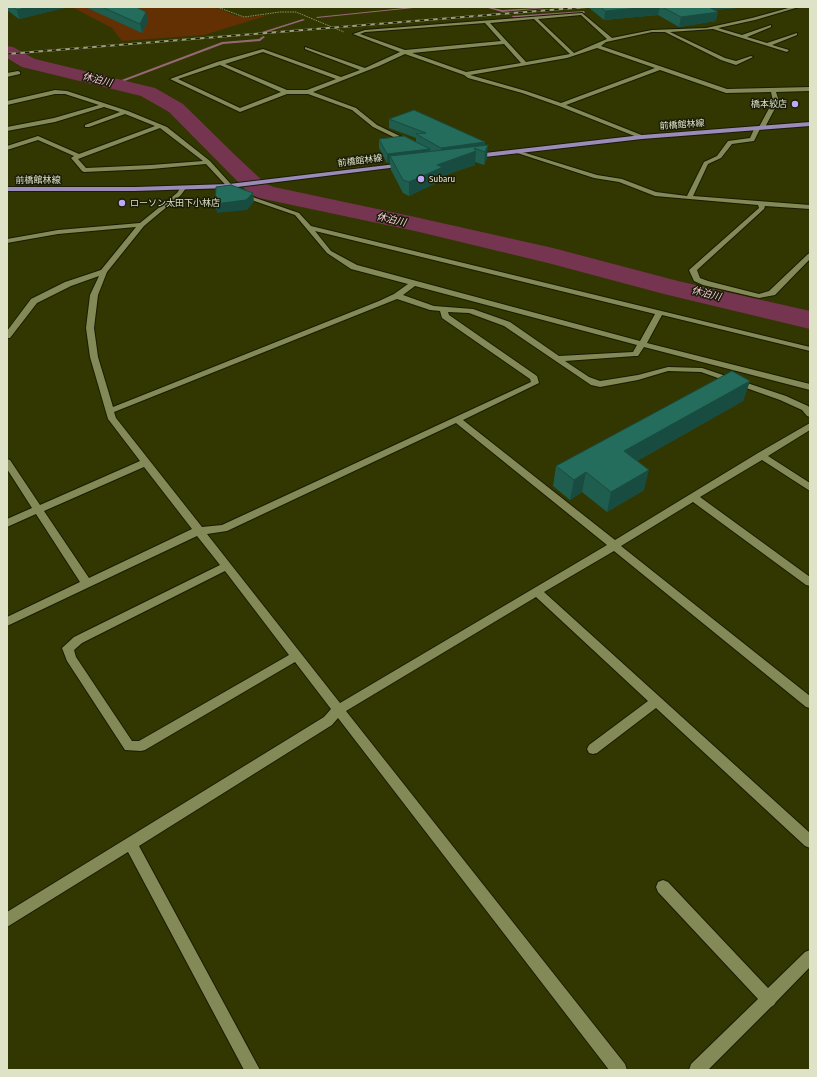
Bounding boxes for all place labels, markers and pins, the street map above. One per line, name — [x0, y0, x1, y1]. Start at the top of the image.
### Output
place label: 橋本絞店 — [751, 99, 787, 109]
marker: 橋本絞店 — [790, 99, 800, 109]
marker: Subaru — [416, 174, 426, 184]
place label: Subaru — [429, 174, 455, 184]
marker: ローソン太田下小林店 — [117, 198, 127, 208]
place label: ローソン太田下小林店 — [130, 198, 220, 208]

